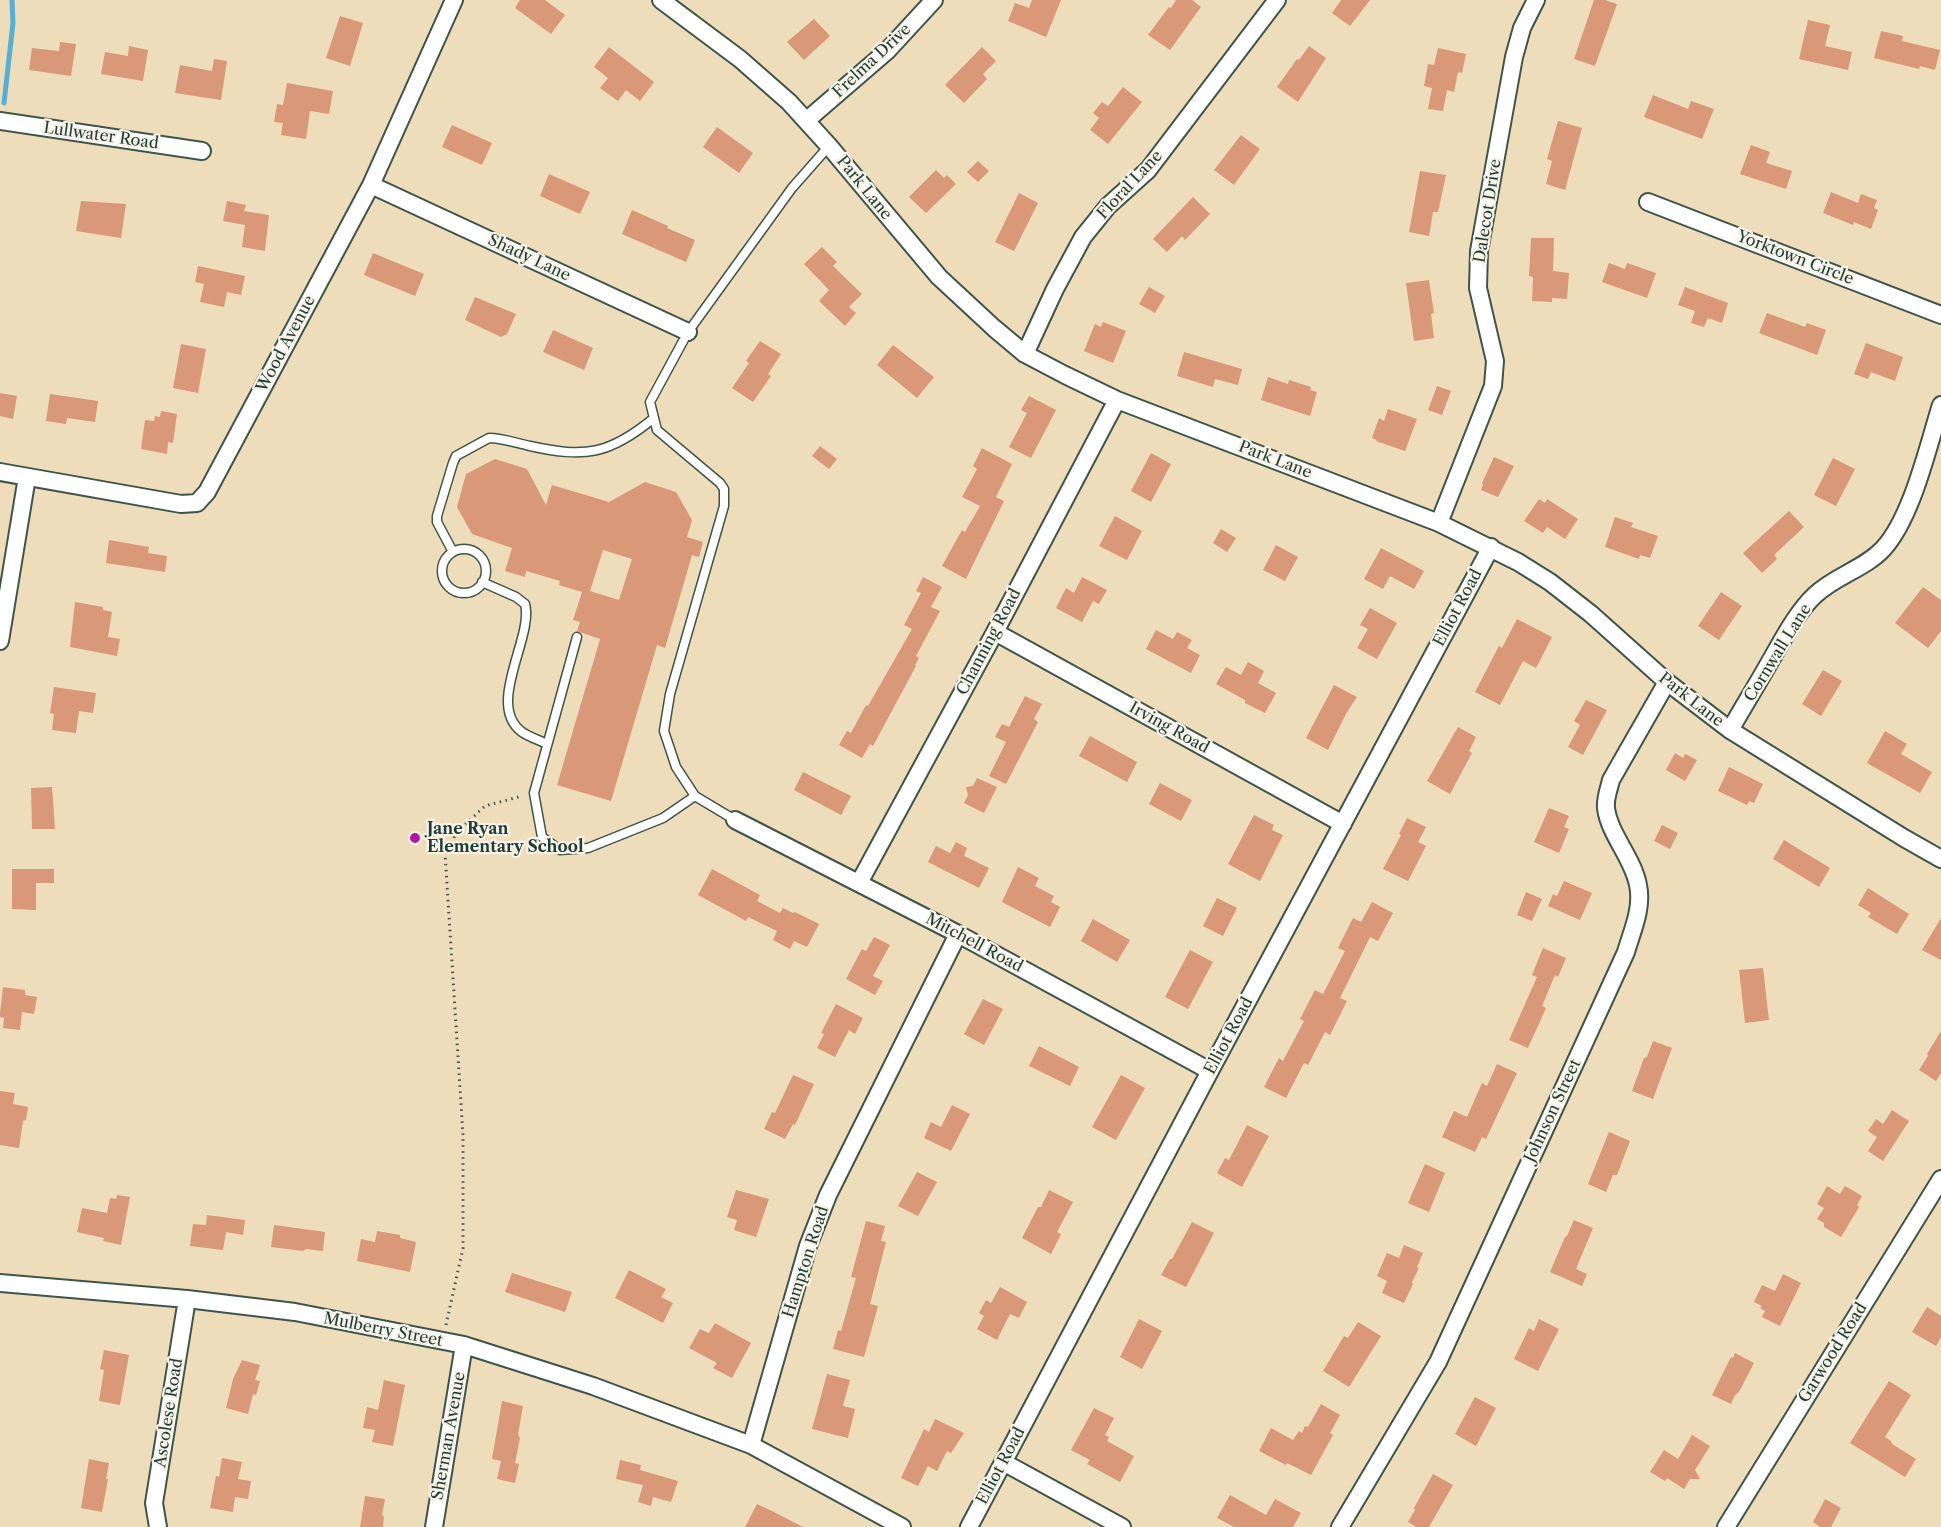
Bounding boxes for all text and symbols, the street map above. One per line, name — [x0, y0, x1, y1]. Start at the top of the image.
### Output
street label: Frelma Drive — [829, 20, 915, 102]
street label: Lullwater Road — [42, 118, 160, 154]
street label: Floral Lane — [1093, 147, 1167, 223]
street label: Park Lane — [832, 152, 896, 224]
street label: Dalecot Drive — [1470, 158, 1506, 264]
street label: Yorktown Circle — [1734, 227, 1856, 289]
street label: Shady Lane — [485, 231, 573, 285]
street label: Wood Avenue — [252, 292, 320, 396]
street label: Park Lane — [1236, 437, 1314, 483]
street label: Elliot Road — [1430, 566, 1486, 650]
street label: Channing Road — [953, 585, 1025, 699]
street label: Cornwall Lane — [1740, 601, 1816, 705]
street label: Park Lane — [1655, 669, 1727, 731]
street label: Irving Road — [1126, 698, 1212, 758]
place label: Jane Ryan Elementary School — [427, 819, 584, 857]
marker: Jane Ryan Elementary School — [408, 831, 422, 845]
street label: Mitchell Road — [922, 909, 1026, 977]
street label: Elliot Road — [1201, 994, 1257, 1078]
street label: Johnson Street — [1521, 1056, 1585, 1166]
street label: Hampton Road — [779, 1204, 833, 1320]
street label: Garwood Road — [1795, 1300, 1871, 1406]
street label: Mulberry Street — [322, 1309, 444, 1351]
street label: Ascolese Road — [151, 1357, 187, 1469]
street label: Sherman Avenue — [428, 1370, 470, 1502]
street label: Elliot Road — [973, 1424, 1029, 1508]

